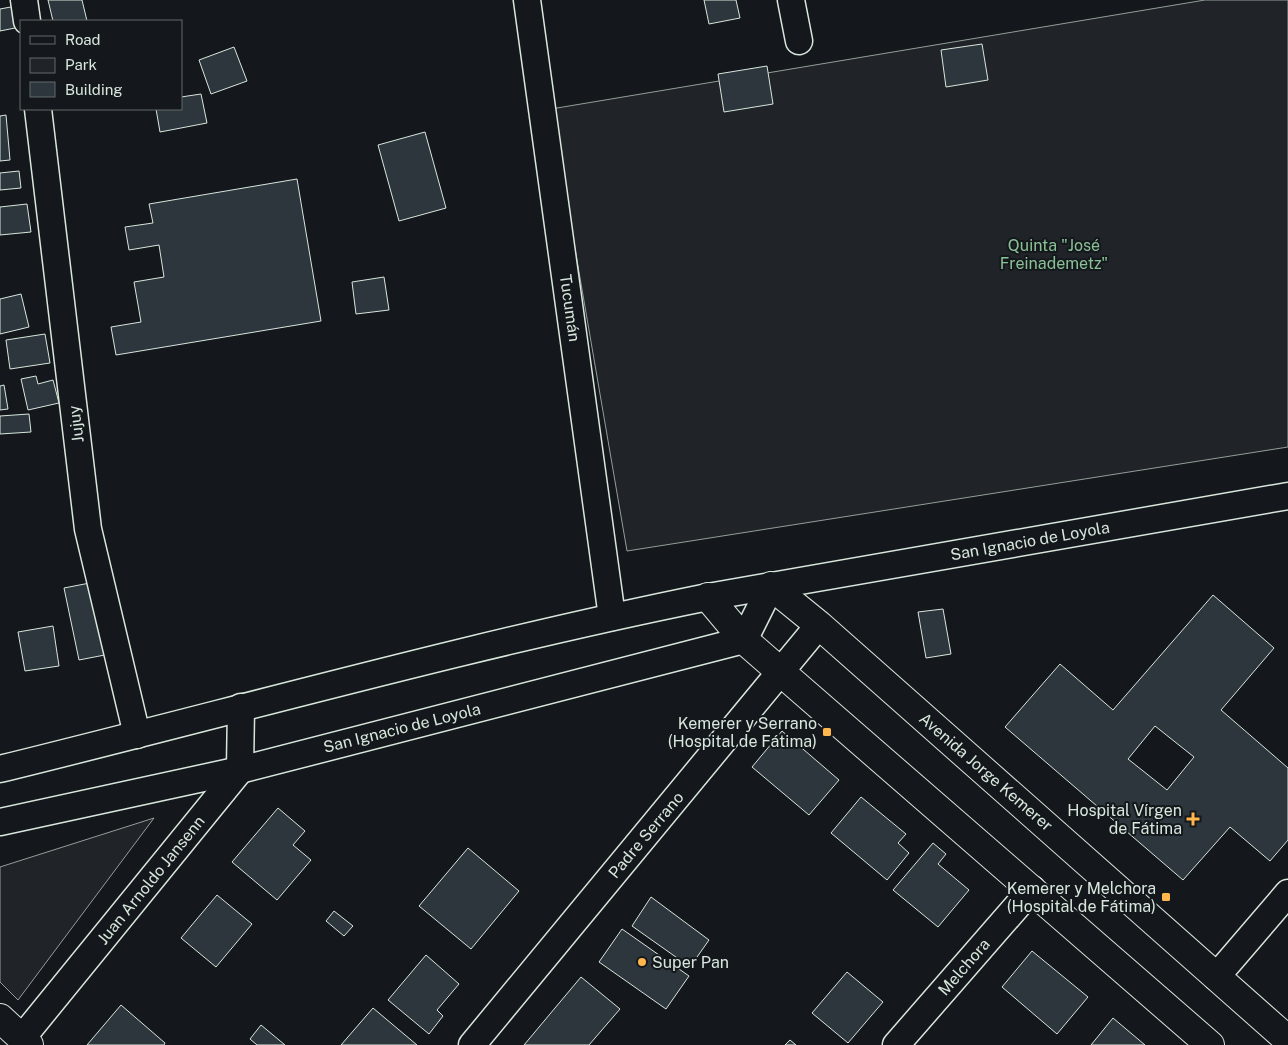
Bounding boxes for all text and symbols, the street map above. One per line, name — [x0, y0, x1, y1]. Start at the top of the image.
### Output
legend — [20, 20, 182, 110]
text: Road — [65, 31, 101, 48]
text: Park — [65, 56, 97, 73]
text: Building — [65, 81, 123, 98]
park label: Quinta "José Freinademetz" — [1000, 236, 1108, 273]
street label: Tucumán — [556, 273, 584, 343]
street label: Jujuy — [64, 404, 88, 444]
street label: San Ignacio de Loyola — [949, 518, 1111, 564]
street label: San Ignacio de Loyola — [321, 699, 483, 757]
street label: Avenida Jorge Kemerer — [915, 709, 1057, 835]
place label: Kemerer y Serrano (Hospital de Fátima) — [668, 714, 817, 751]
marker: Kemerer y Serrano (Hospital de Fátima) — [821, 726, 833, 738]
street label: Padre Serrano — [604, 788, 688, 882]
place label: Hospital Vírgen de Fátima — [1067, 801, 1182, 838]
street label: Juan Arnoldo Jansenn — [93, 812, 209, 948]
marker: Hospital Vírgen de Fátima — [1186, 812, 1200, 826]
place label: Kemerer y Melchora (Hospital de Fátima) — [1007, 879, 1156, 916]
marker: Kemerer y Melchora (Hospital de Fátima) — [1160, 891, 1172, 903]
street label: Melchora — [934, 935, 994, 999]
place label: Super Pan — [652, 953, 729, 972]
marker: Super Pan — [636, 956, 648, 968]

